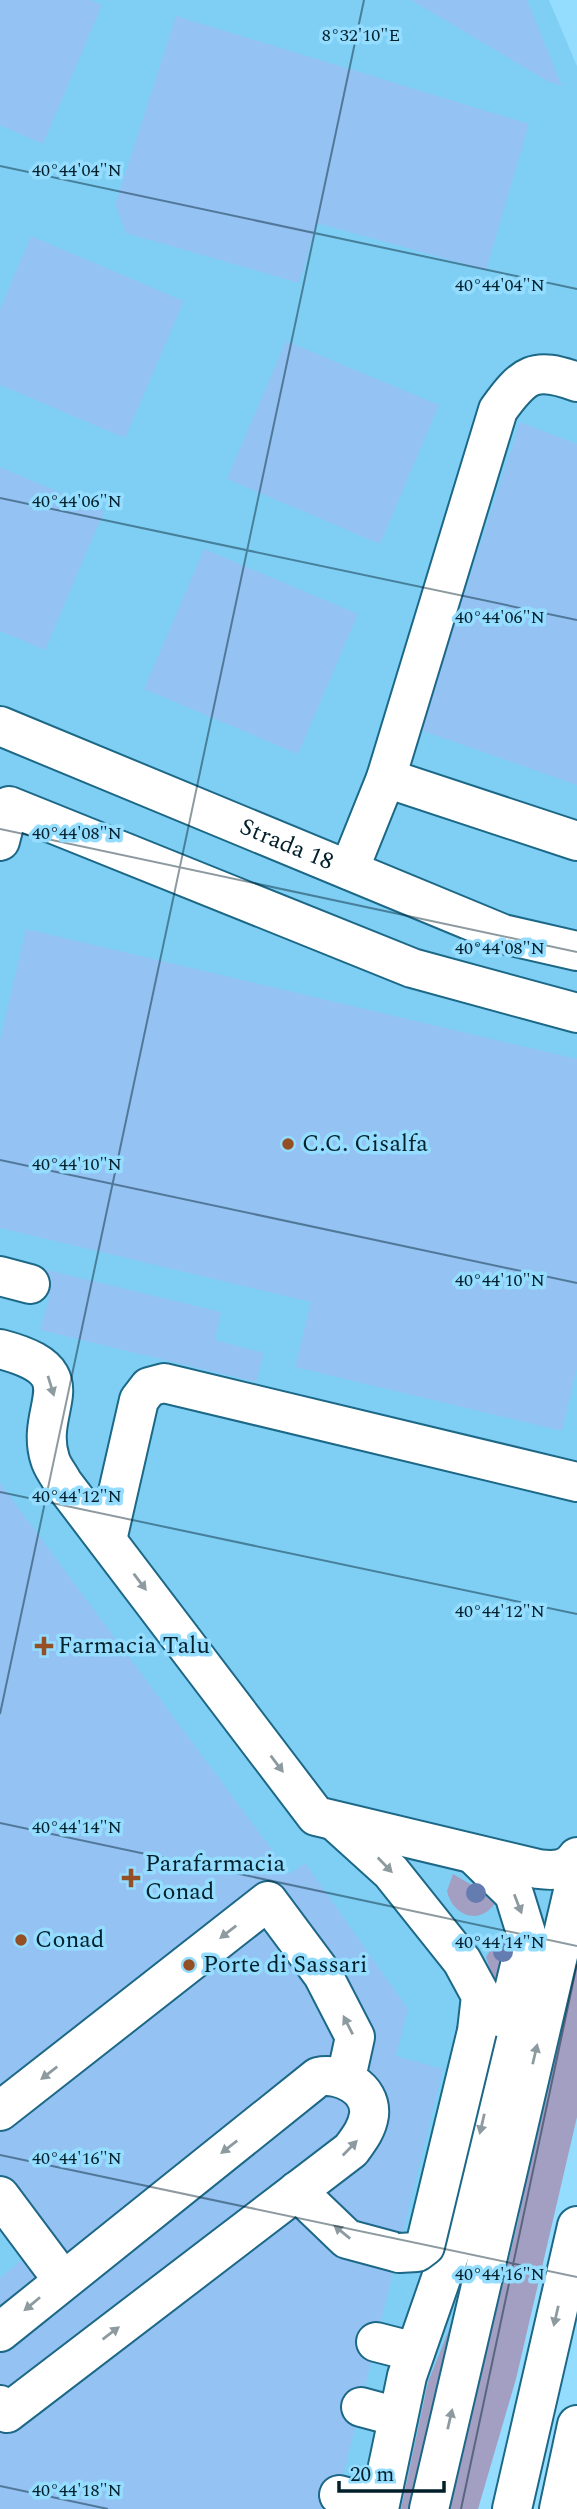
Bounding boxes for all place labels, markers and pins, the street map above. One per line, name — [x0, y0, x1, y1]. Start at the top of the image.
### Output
place label: C.C. Cisalfa — [302, 1126, 428, 1162]
marker: C.C. Cisalfa — [280, 1136, 296, 1152]
place label: Farmacia Talu — [58, 1628, 210, 1664]
marker: Farmacia Talu — [36, 1638, 52, 1654]
place label: Parafarmacia Conad — [145, 1846, 286, 1910]
marker: Parafarmacia Conad — [123, 1870, 139, 1886]
place label: Conad — [35, 1922, 104, 1958]
marker: Conad — [13, 1932, 29, 1948]
place label: Porte di Sassari — [203, 1947, 368, 1983]
marker: Porte di Sassari — [181, 1957, 197, 1973]

